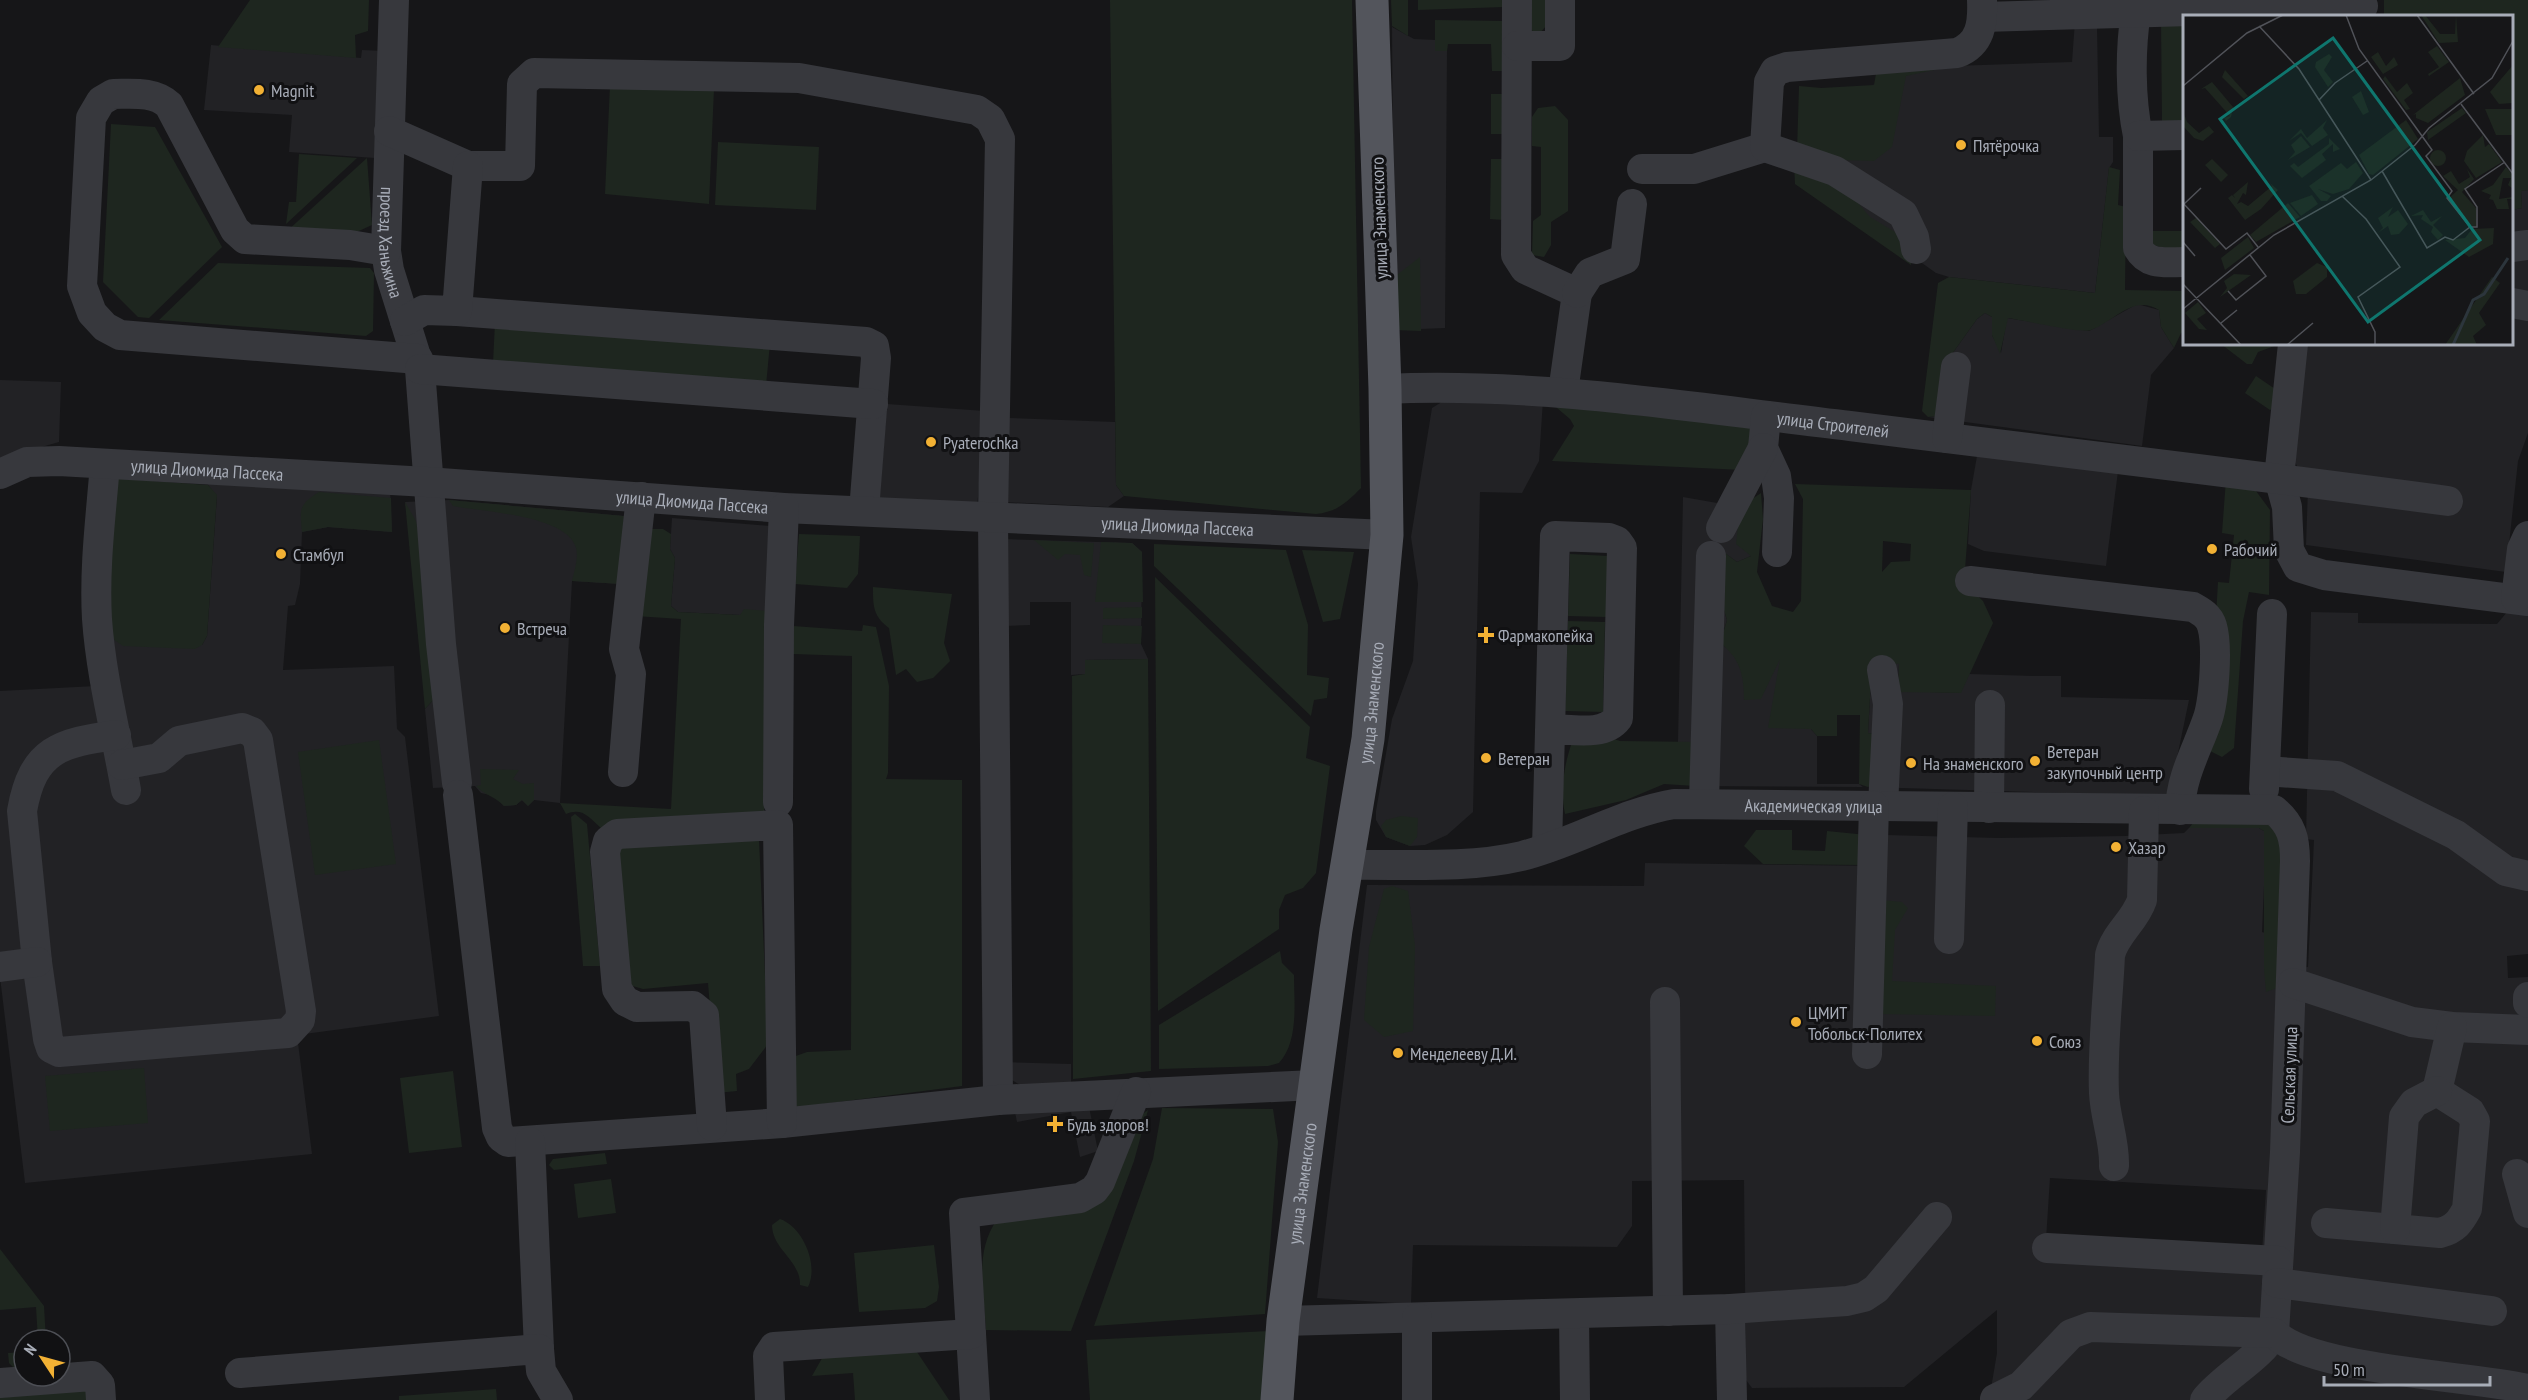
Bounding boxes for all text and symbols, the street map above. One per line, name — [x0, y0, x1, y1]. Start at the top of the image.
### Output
inset map — [2183, 15, 2513, 345]
place label: Magnit — [271, 79, 314, 102]
marker: Magnit — [252, 83, 266, 97]
place label: Пятёрочка — [1973, 134, 2039, 157]
marker: Пятёрочка — [1954, 138, 1968, 152]
street label: улица Знаменского — [1365, 156, 1393, 279]
street label: проезд Ханьжина — [374, 187, 409, 301]
street label: улица Строителей — [1776, 406, 1890, 442]
place label: Pyaterochka — [943, 431, 1019, 454]
marker: Pyaterochka — [924, 435, 938, 449]
street label: улица Диомида Пассека — [130, 454, 284, 485]
street label: улица Диомида Пассека — [615, 484, 769, 518]
street label: улица Диомида Пассека — [1101, 511, 1254, 541]
place label: Рабочий — [2224, 538, 2277, 561]
marker: Рабочий — [2205, 542, 2219, 556]
place label: Стамбул — [293, 543, 344, 566]
marker: Стамбул — [274, 547, 288, 561]
place label: Встреча — [517, 617, 567, 640]
marker: Встреча — [498, 621, 512, 635]
place label: Фармакопейка — [1498, 624, 1593, 647]
marker: Фармакопейка — [1479, 628, 1493, 642]
street label: улица Знаменского — [1353, 641, 1389, 765]
place label: Ветеран закупочный центр — [2047, 740, 2163, 784]
place label: Ветеран — [1498, 747, 1550, 770]
marker: Ветеран — [1479, 751, 1493, 765]
place label: На знаменского — [1923, 752, 2024, 775]
marker: Ветеран закупочный центр — [2028, 754, 2042, 768]
marker: На знаменского — [1904, 756, 1918, 770]
street label: Академическая улица — [1744, 793, 1883, 818]
place label: Хазар — [2128, 836, 2166, 859]
marker: Хазар — [2109, 840, 2123, 854]
place label: ЦМИТ Тобольск-Политех — [1808, 1001, 1923, 1045]
marker: ЦМИТ Тобольск-Политех — [1789, 1015, 1803, 1029]
street label: Сельская улица — [2276, 1026, 2302, 1124]
place label: Союз — [2049, 1030, 2081, 1053]
marker: Союз — [2030, 1034, 2044, 1048]
place label: Менделееву Д.И. — [1410, 1042, 1517, 1065]
marker: Менделееву Д.И. — [1391, 1046, 1405, 1060]
place label: Будь здоров! — [1067, 1113, 1149, 1136]
marker: Будь здоров! — [1048, 1117, 1062, 1131]
street label: улица Знаменского — [1282, 1121, 1321, 1246]
north arrow — [12, 1328, 72, 1388]
text: N — [19, 1340, 40, 1359]
scale bar — [2324, 1349, 2490, 1387]
text: 50 m — [2333, 1358, 2365, 1381]

